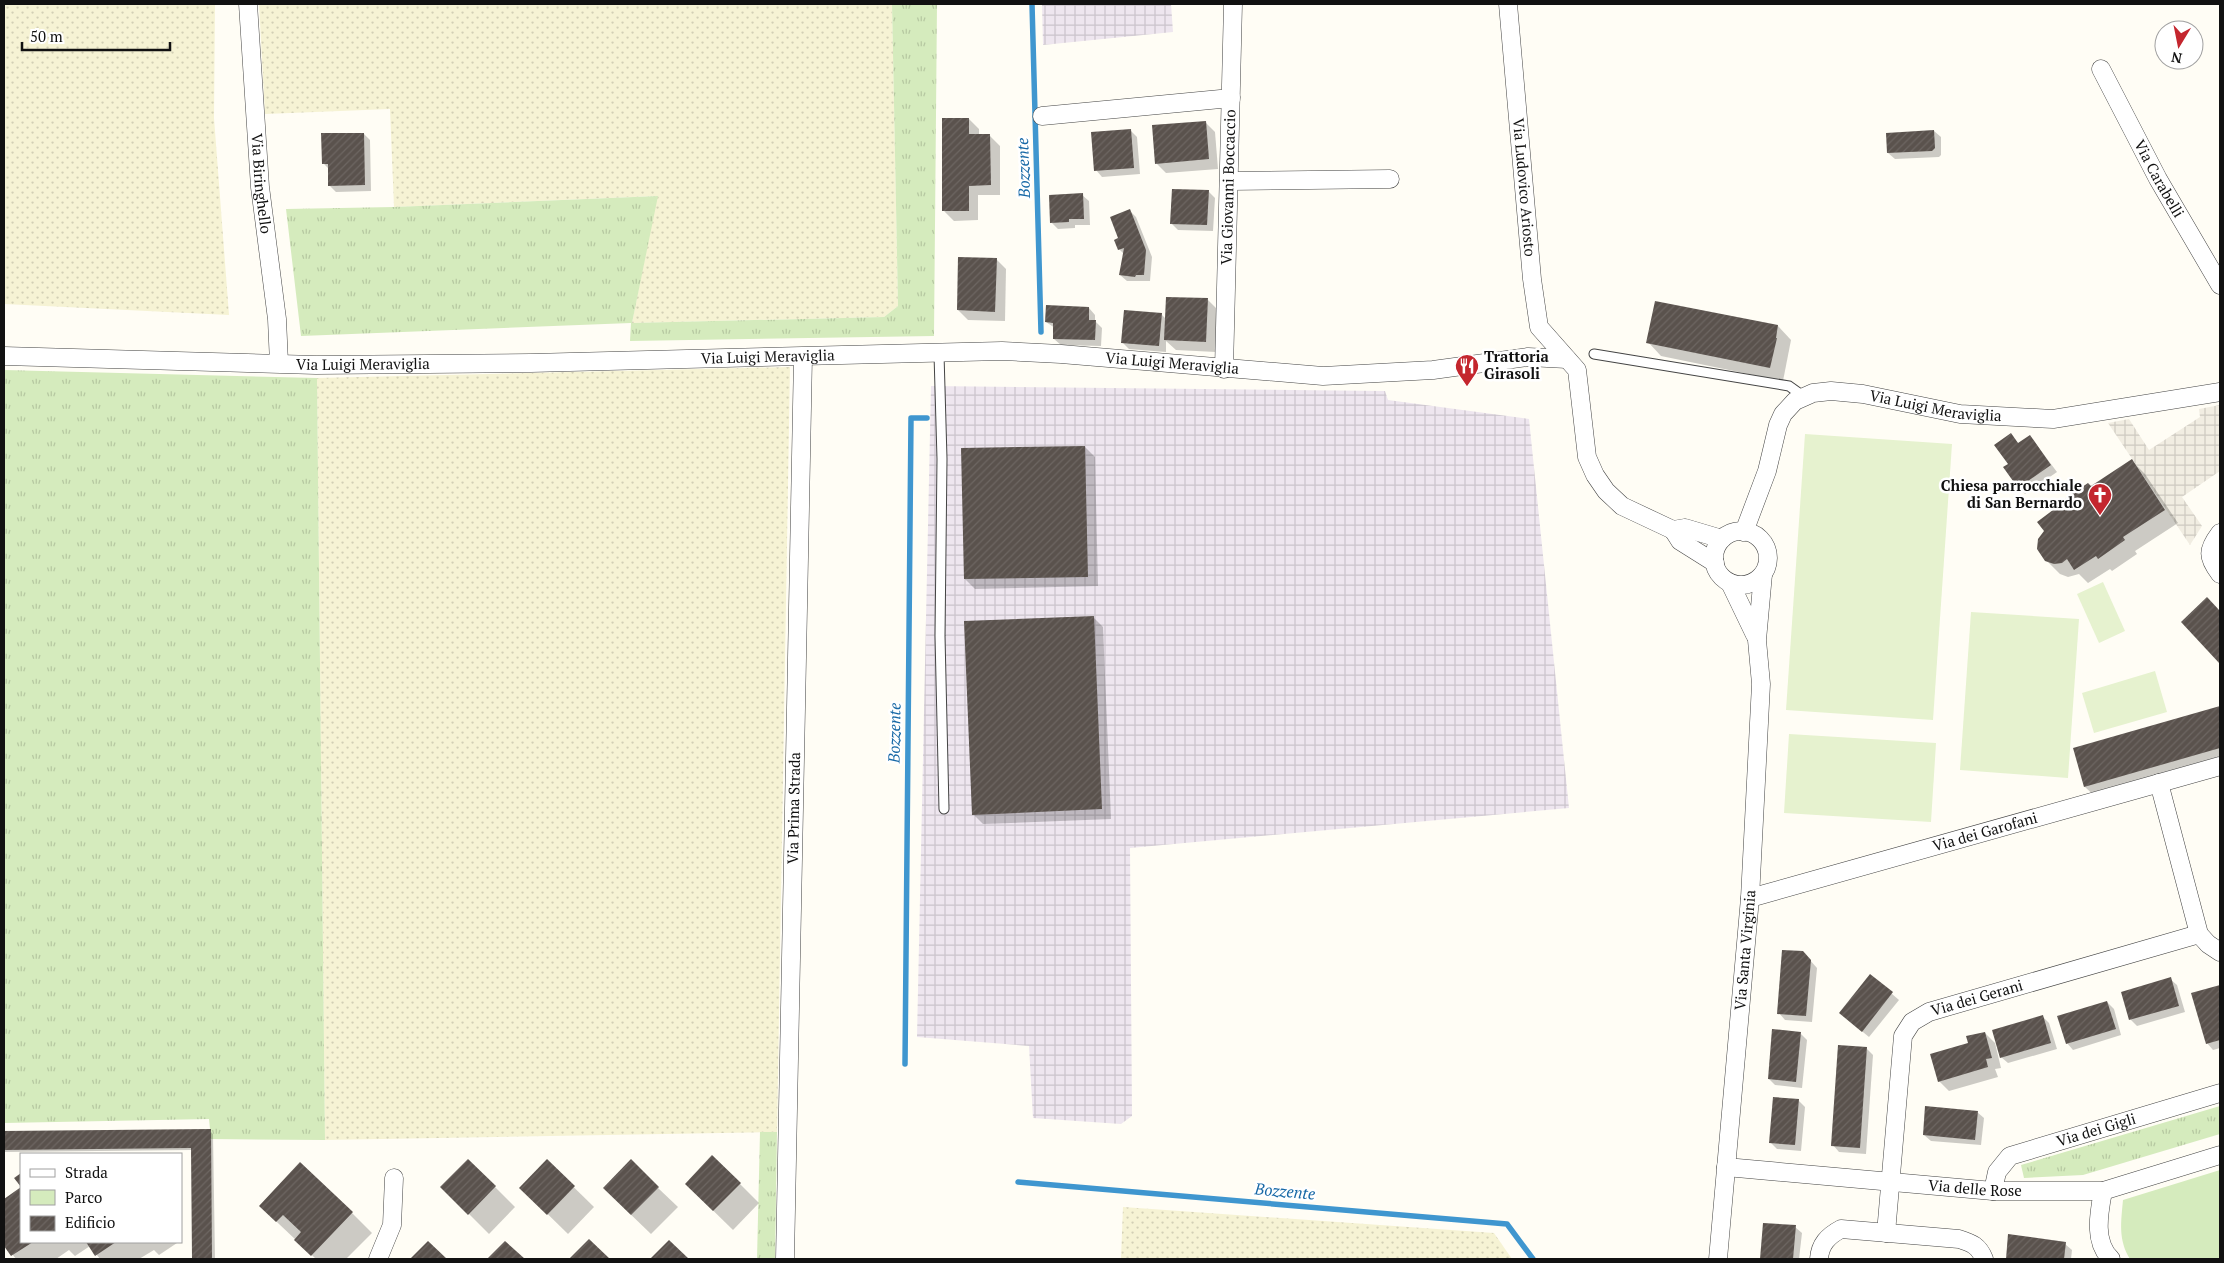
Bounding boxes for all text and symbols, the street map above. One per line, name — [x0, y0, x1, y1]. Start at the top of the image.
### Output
scale bar — [22, 20, 170, 52]
north arrow — [2154, 20, 2204, 70]
text: 50 m — [30, 26, 63, 46]
text: N — [2169, 48, 2184, 69]
street label: Via Giovanni Boccaccio — [1216, 109, 1239, 265]
street label: Via Ludovico Ariosto — [1509, 117, 1541, 257]
street label: Via Biringhello — [248, 133, 277, 235]
street label: Via Carabelli — [2130, 136, 2189, 221]
water label: Bozzente — [1011, 137, 1035, 200]
street label: Via Luigi Meraviglia — [701, 344, 835, 368]
place label: Trattoria Girasoli — [1484, 346, 1550, 383]
street label: Via Luigi Meraviglia — [1105, 347, 1240, 378]
street label: Via Luigi Meraviglia — [296, 353, 430, 374]
restaurant icon: Trattoria Girasoli — [1454, 353, 1480, 387]
street label: Via Luigi Meraviglia — [1868, 385, 2003, 425]
place label: Chiesa parrocchiale di San Bernardo — [1941, 475, 2082, 512]
church icon: Chiesa parrocchiale di San Bernardo — [2087, 482, 2113, 516]
water label: Bozzente — [882, 703, 906, 764]
street label: Via Prima Strada — [782, 751, 804, 864]
street label: Via dei Garofani — [1930, 807, 2039, 855]
street label: Via Santa Virginia — [1729, 889, 1759, 1011]
street label: Via dei Gerani — [1928, 974, 2025, 1020]
street label: Via dei Gigli — [2054, 1108, 2138, 1151]
legend — [20, 1153, 182, 1243]
text: Strada — [65, 1162, 108, 1182]
street label: Via delle Rose — [1928, 1174, 2022, 1200]
water label: Bozzente — [1253, 1177, 1316, 1205]
text: Parco — [65, 1187, 102, 1207]
text: Edificio — [65, 1212, 115, 1232]

